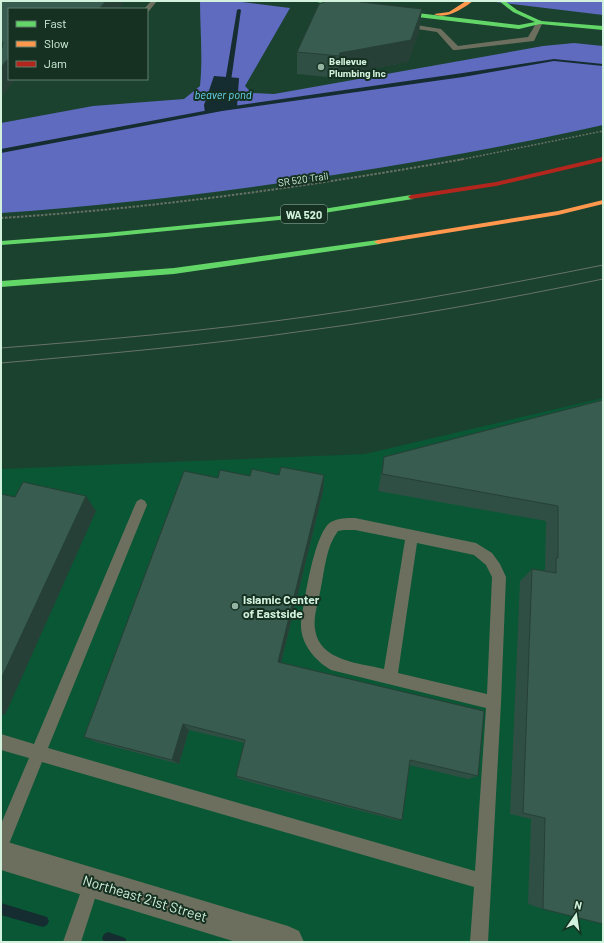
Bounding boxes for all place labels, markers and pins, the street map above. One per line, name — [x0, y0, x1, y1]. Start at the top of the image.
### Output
place label: Bellevue Plumbing Inc — [329, 55, 387, 79]
marker: Bellevue Plumbing Inc — [316, 62, 326, 72]
place label: Islamic Center of Eastside — [243, 592, 320, 620]
marker: Islamic Center of Eastside — [230, 601, 240, 611]

